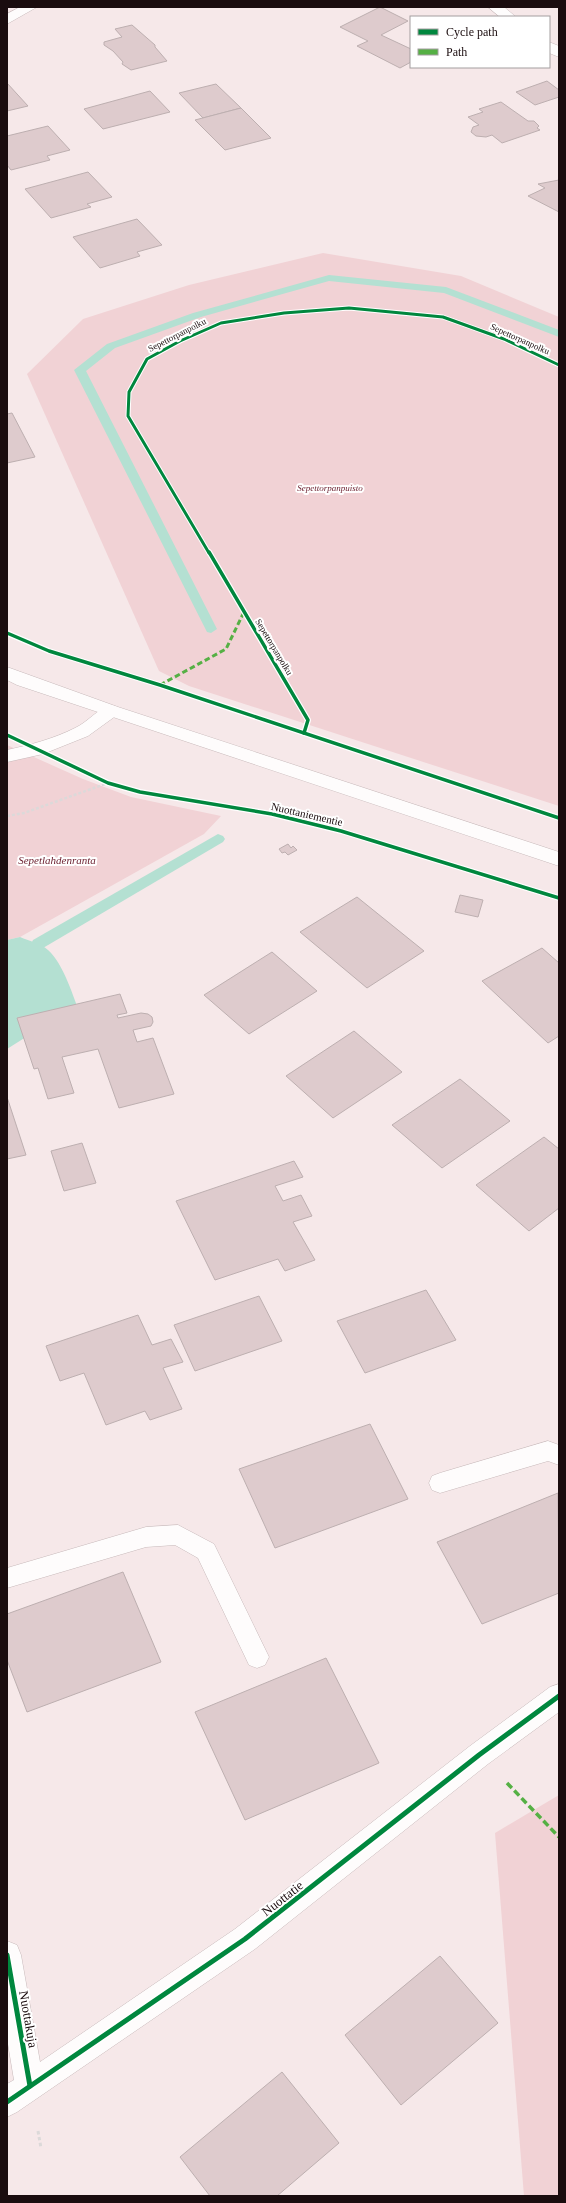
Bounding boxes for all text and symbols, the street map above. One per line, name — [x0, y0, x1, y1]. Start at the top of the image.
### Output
legend — [410, 16, 550, 68]
text: Cycle path — [446, 25, 498, 39]
text: Path — [446, 45, 467, 59]
street label: Sepettorpanpolku — [146, 316, 208, 354]
street label: Sepettorpanpolku — [489, 322, 551, 357]
park label: Sepettorpanpuisto — [297, 483, 363, 493]
street label: Sepettorpanpolku — [253, 617, 295, 677]
street label: Nuottaniementie — [270, 800, 344, 828]
park label: Sepetlahdenranta — [18, 854, 96, 866]
street label: Nuottatie — [259, 1877, 306, 1919]
street label: Nuottakuja — [16, 1989, 41, 2049]

